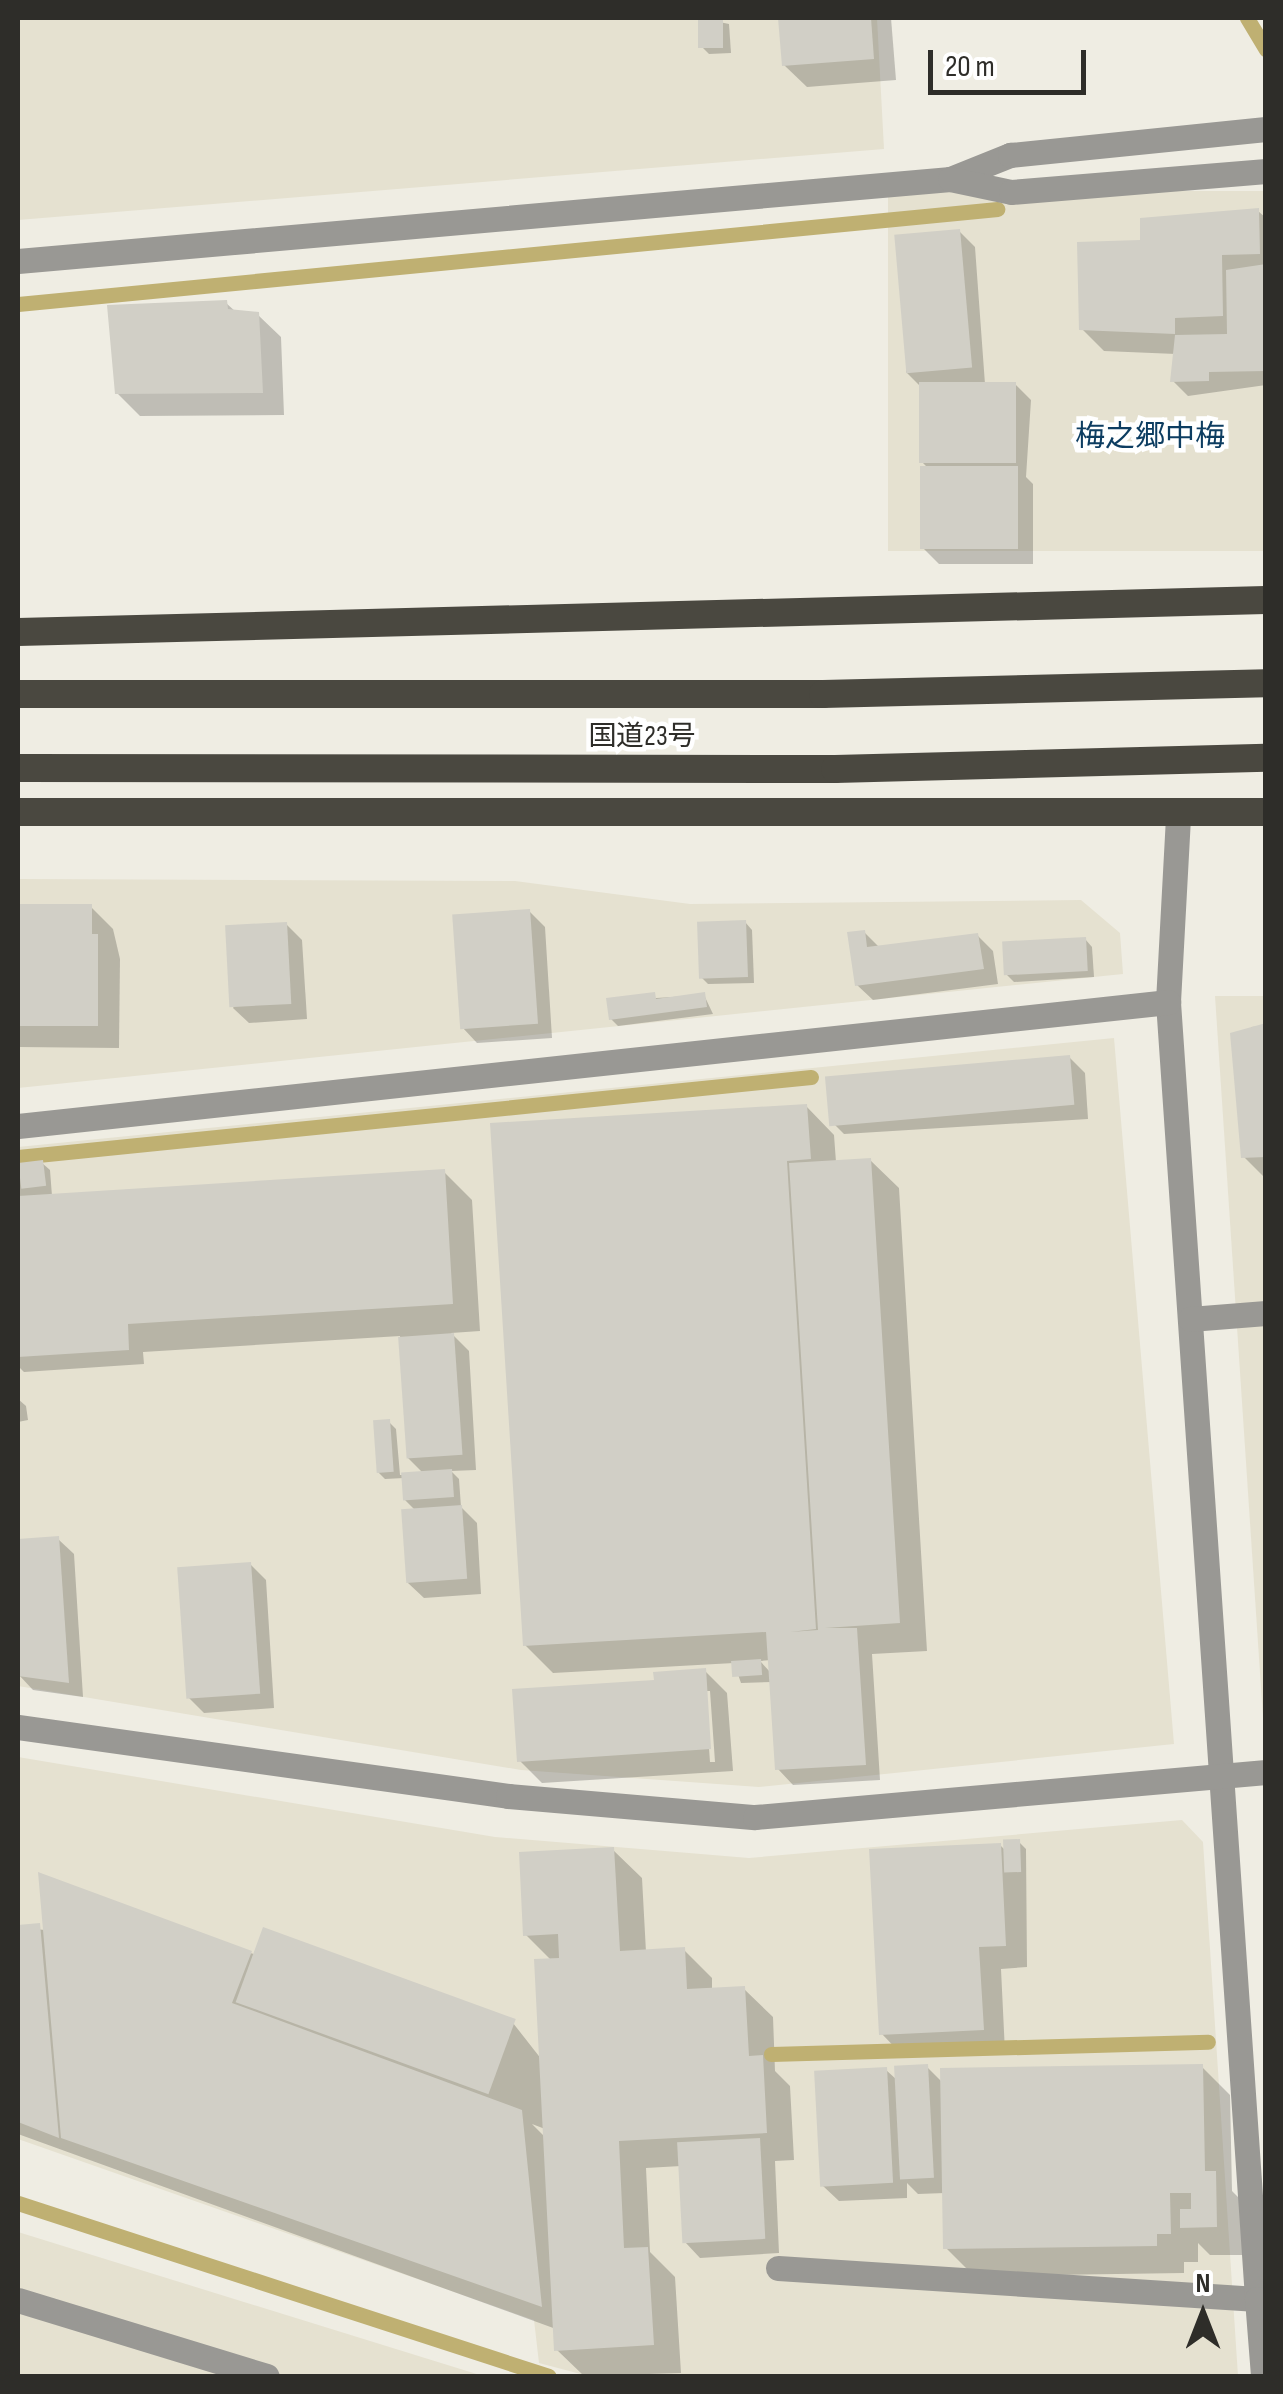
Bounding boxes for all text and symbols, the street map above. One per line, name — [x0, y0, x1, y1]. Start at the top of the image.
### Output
scale bar — [933, 30, 1090, 92]
text: 20 m — [945, 49, 995, 85]
district label: 梅之郷中梅 — [1075, 419, 1225, 455]
street label: 国道23号 — [588, 720, 696, 754]
north arrow — [1153, 2264, 1253, 2364]
text: N — [1196, 2267, 1210, 2300]

